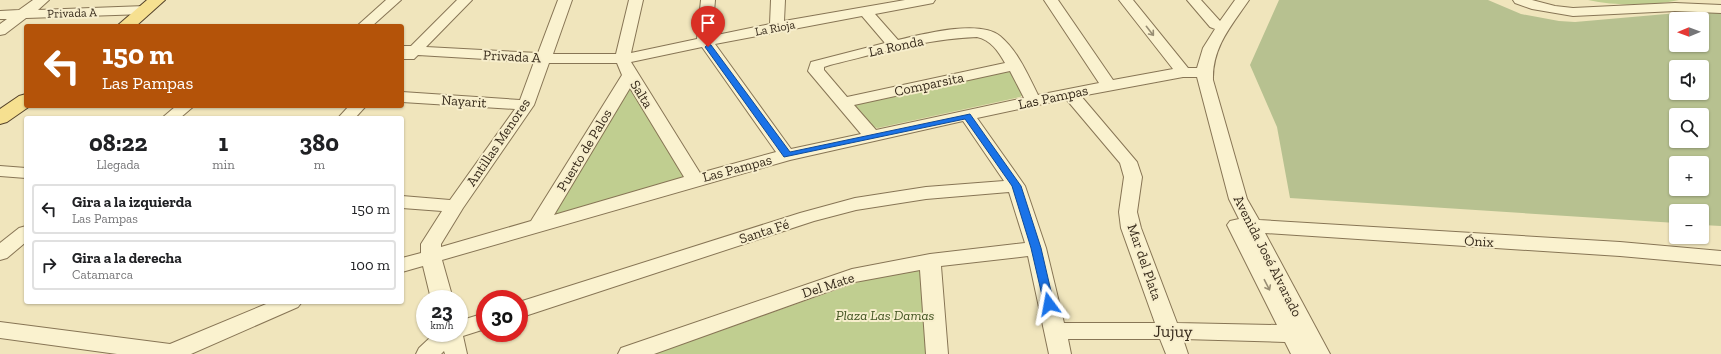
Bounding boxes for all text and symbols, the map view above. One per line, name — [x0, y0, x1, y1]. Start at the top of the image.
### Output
street label: Privada A — [47, 5, 97, 21]
pin — [691, 6, 725, 47]
icon: arrive — [697, 12, 719, 34]
north arrow — [1669, 12, 1709, 52]
map controls — [1669, 12, 1709, 244]
street label: La Rioja — [754, 17, 797, 40]
one-way arrow — [1145, 25, 1154, 36]
street label: La Ronda — [867, 32, 925, 61]
text: 150 m — [102, 38, 174, 71]
icon: left — [36, 40, 88, 92]
street label: Privada A — [483, 46, 542, 67]
button: sound — [1669, 60, 1709, 100]
street label: Comparsita — [893, 69, 966, 100]
text: Las Pampas — [102, 72, 193, 94]
street label: Salta — [626, 77, 657, 112]
street label: Las Pampas — [1017, 82, 1090, 113]
street label: Nayarit — [441, 91, 488, 112]
street label: Antillas Menores — [463, 95, 534, 189]
street label: Puerto de Palos — [553, 106, 616, 195]
button: search — [1669, 108, 1709, 148]
text: 08:22 — [89, 128, 147, 157]
text: 1 — [219, 128, 228, 157]
text: 380 — [300, 128, 339, 157]
street label: Las Pampas — [701, 151, 774, 186]
button: + — [1669, 156, 1709, 196]
text: Llegada — [96, 157, 140, 172]
text: min — [212, 157, 235, 172]
text: m — [314, 157, 325, 172]
text: Gira a la izquierda — [72, 193, 192, 211]
street label: Avenida José Alvarado — [1230, 193, 1306, 320]
icon: left — [38, 198, 60, 220]
text: 150 m — [352, 200, 390, 218]
button: − — [1669, 204, 1709, 244]
text: Las Pampas — [72, 211, 138, 226]
street label: Santa Fé — [737, 215, 792, 248]
street label: Mar del Plata — [1124, 222, 1166, 303]
street label: Ónix — [1464, 232, 1494, 251]
text: Gira a la derecha — [72, 249, 182, 267]
icon: right — [38, 254, 60, 276]
text: 100 m — [351, 256, 390, 274]
text: Catamarca — [72, 267, 133, 282]
street label: Del Mate — [800, 269, 857, 302]
one-way arrow — [1264, 279, 1271, 291]
position arrow — [1028, 283, 1070, 325]
speed limit sign: 30 — [476, 290, 528, 342]
text: 23 — [431, 299, 453, 323]
park label: Plaza Las Damas — [836, 307, 934, 324]
text: km/h — [431, 320, 453, 332]
street label: Jujuy — [1153, 321, 1193, 342]

